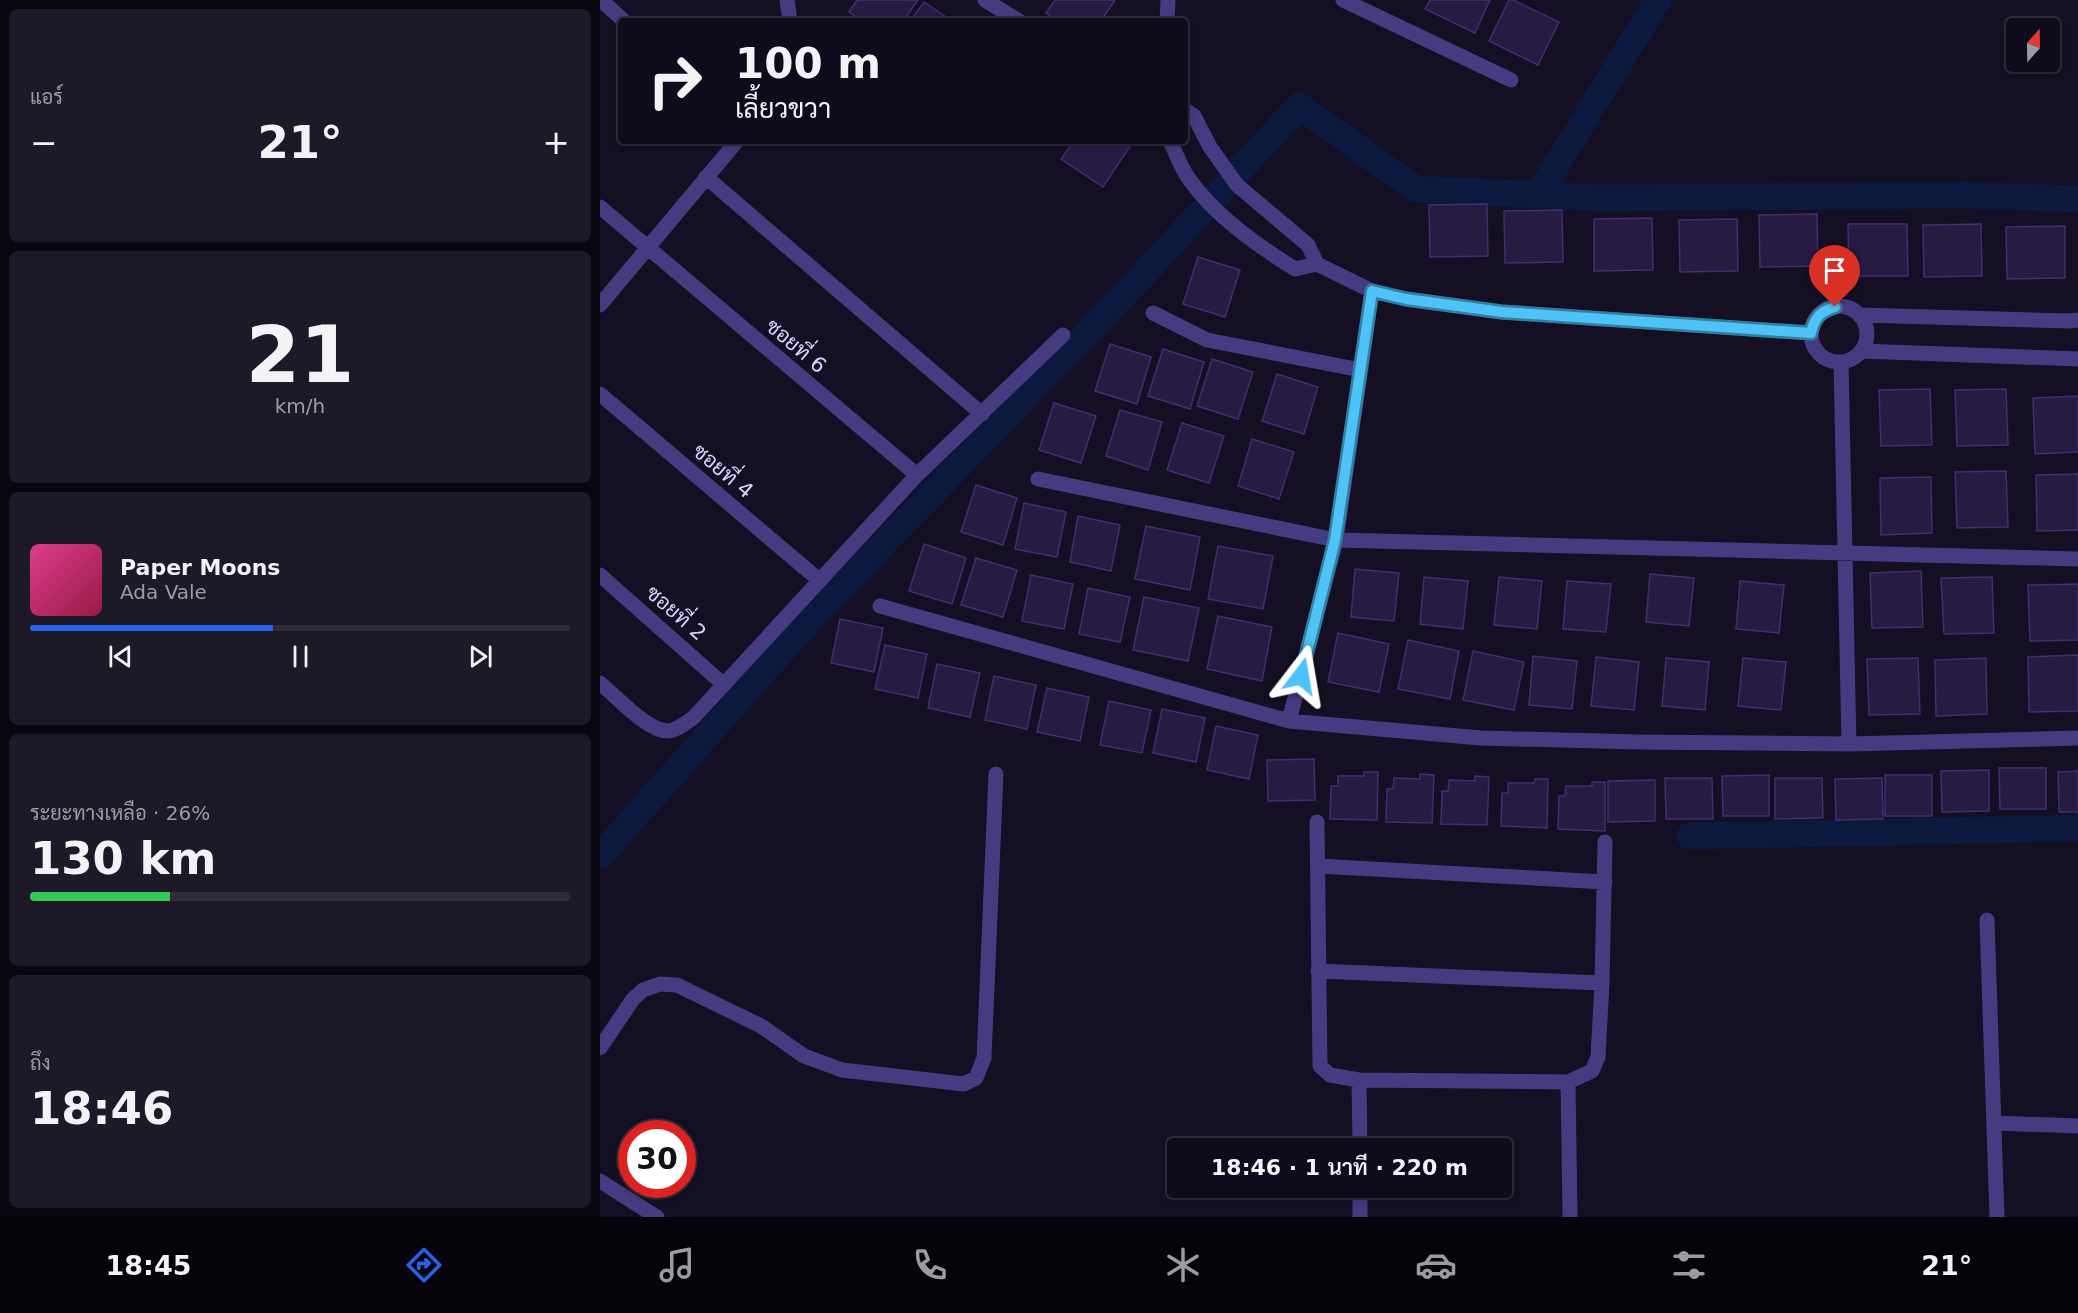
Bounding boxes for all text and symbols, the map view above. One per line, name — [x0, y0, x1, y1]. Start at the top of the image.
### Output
north arrow — [2006, 18, 2060, 72]
map controls — [2006, 18, 2060, 72]
text: 100 m — [735, 39, 881, 88]
icon: right — [636, 42, 714, 120]
text: แอร์ — [30, 85, 63, 109]
text: เลี้ยวขวา — [735, 93, 831, 124]
text: 21° — [257, 116, 343, 169]
text: − — [30, 123, 58, 162]
text: + — [542, 123, 570, 162]
pin — [1809, 245, 1860, 307]
icon: arrive — [1818, 254, 1851, 287]
street label: ซอยที่ 6 — [761, 308, 836, 378]
text: 21 — [246, 310, 354, 400]
text: km/h — [275, 394, 325, 418]
street label: ซอยที่ 4 — [688, 433, 763, 503]
text: Paper Moons — [120, 555, 280, 580]
street label: ซอยที่ 2 — [641, 575, 716, 645]
text: Ada Vale — [120, 580, 207, 604]
icon: previous — [104, 640, 137, 673]
icon: pause — [284, 640, 317, 673]
icon: next — [464, 640, 497, 673]
position arrow — [1269, 644, 1333, 708]
text: ระยะทางเหลือ · 26% — [30, 801, 210, 825]
text: 130 km — [30, 832, 216, 885]
text: ถึง — [30, 1051, 51, 1075]
text: 18:46 — [30, 1082, 173, 1135]
speed limit sign: 30 — [618, 1120, 696, 1198]
text: 18:46 · 1 นาที · 220 m — [1211, 1155, 1468, 1180]
icon: directions — [403, 1244, 445, 1286]
icon: music — [656, 1244, 698, 1286]
icon: phone — [909, 1244, 951, 1286]
icon: climate — [1162, 1244, 1204, 1286]
icon: car — [1415, 1244, 1457, 1286]
icon: filters — [1668, 1244, 1710, 1286]
text: 18:45 — [106, 1250, 192, 1281]
text: 21° — [1921, 1250, 1972, 1281]

